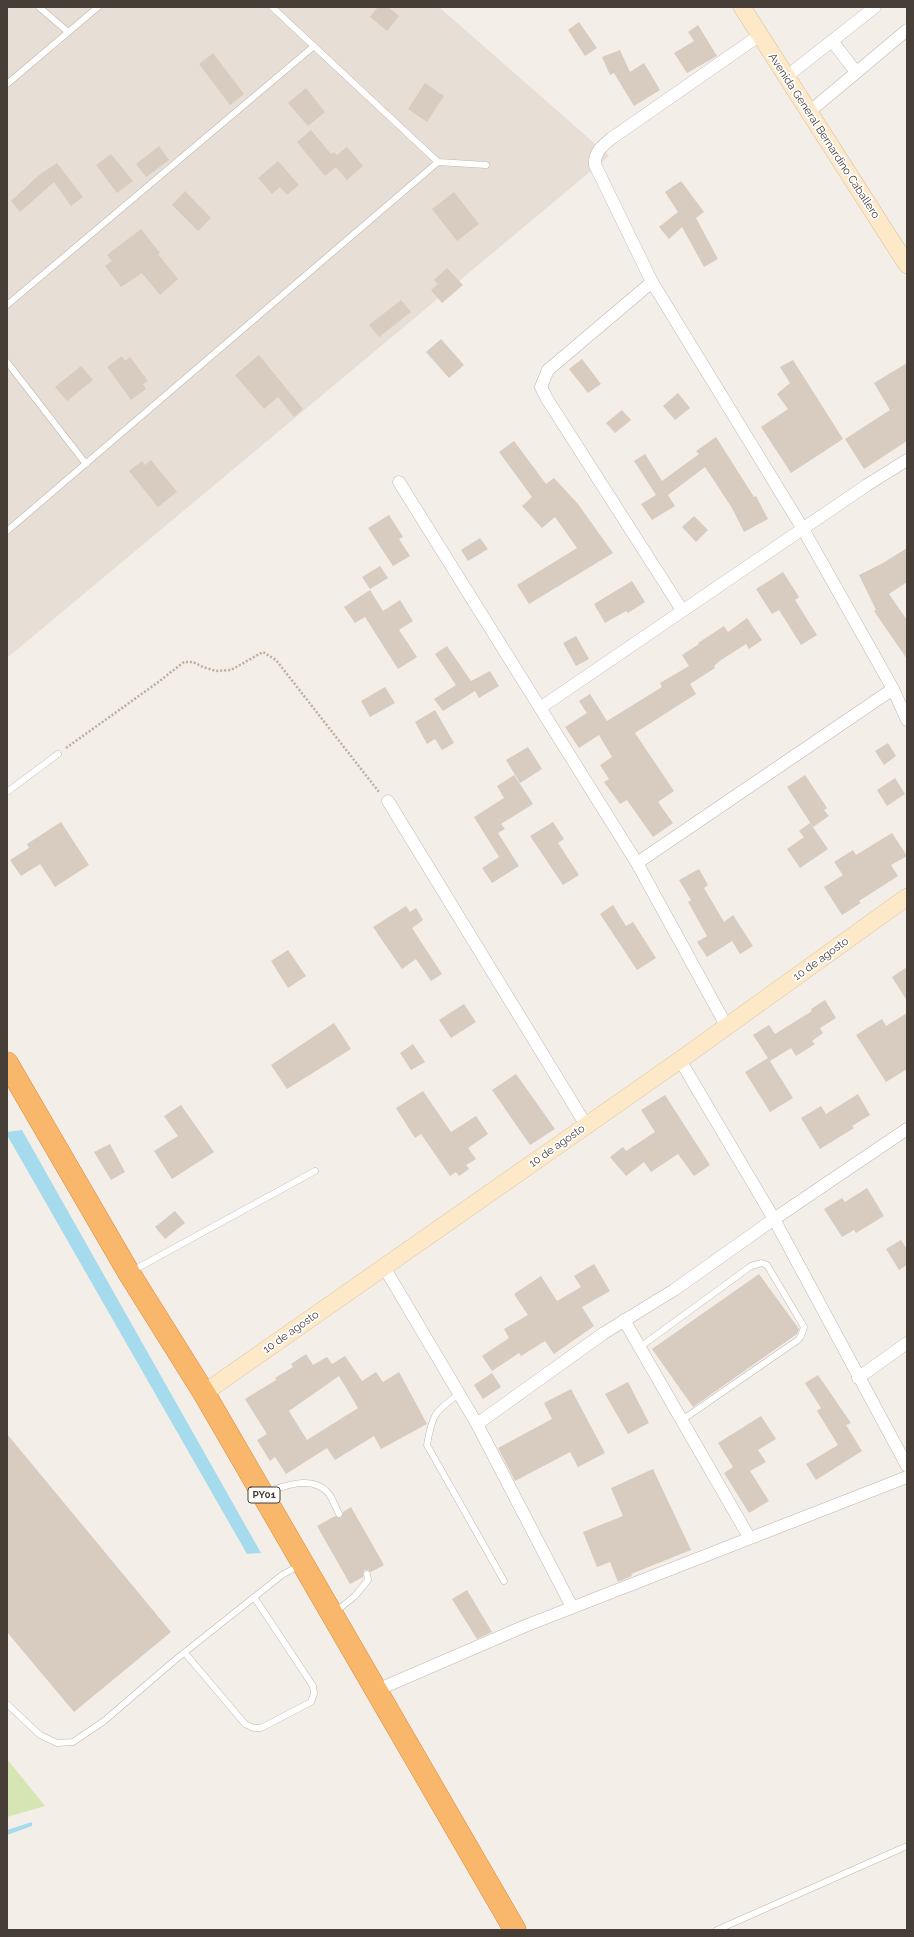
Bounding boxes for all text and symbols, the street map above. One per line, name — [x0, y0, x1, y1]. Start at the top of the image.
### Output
street label: Avenida General Bernardino Caballero — [766, 51, 882, 221]
street label: 10 de agosto — [791, 935, 851, 983]
street label: 10 de agosto — [527, 1122, 587, 1170]
street label: 10 de agosto — [261, 1308, 321, 1356]
road number: PY01 — [248, 1487, 280, 1503]

